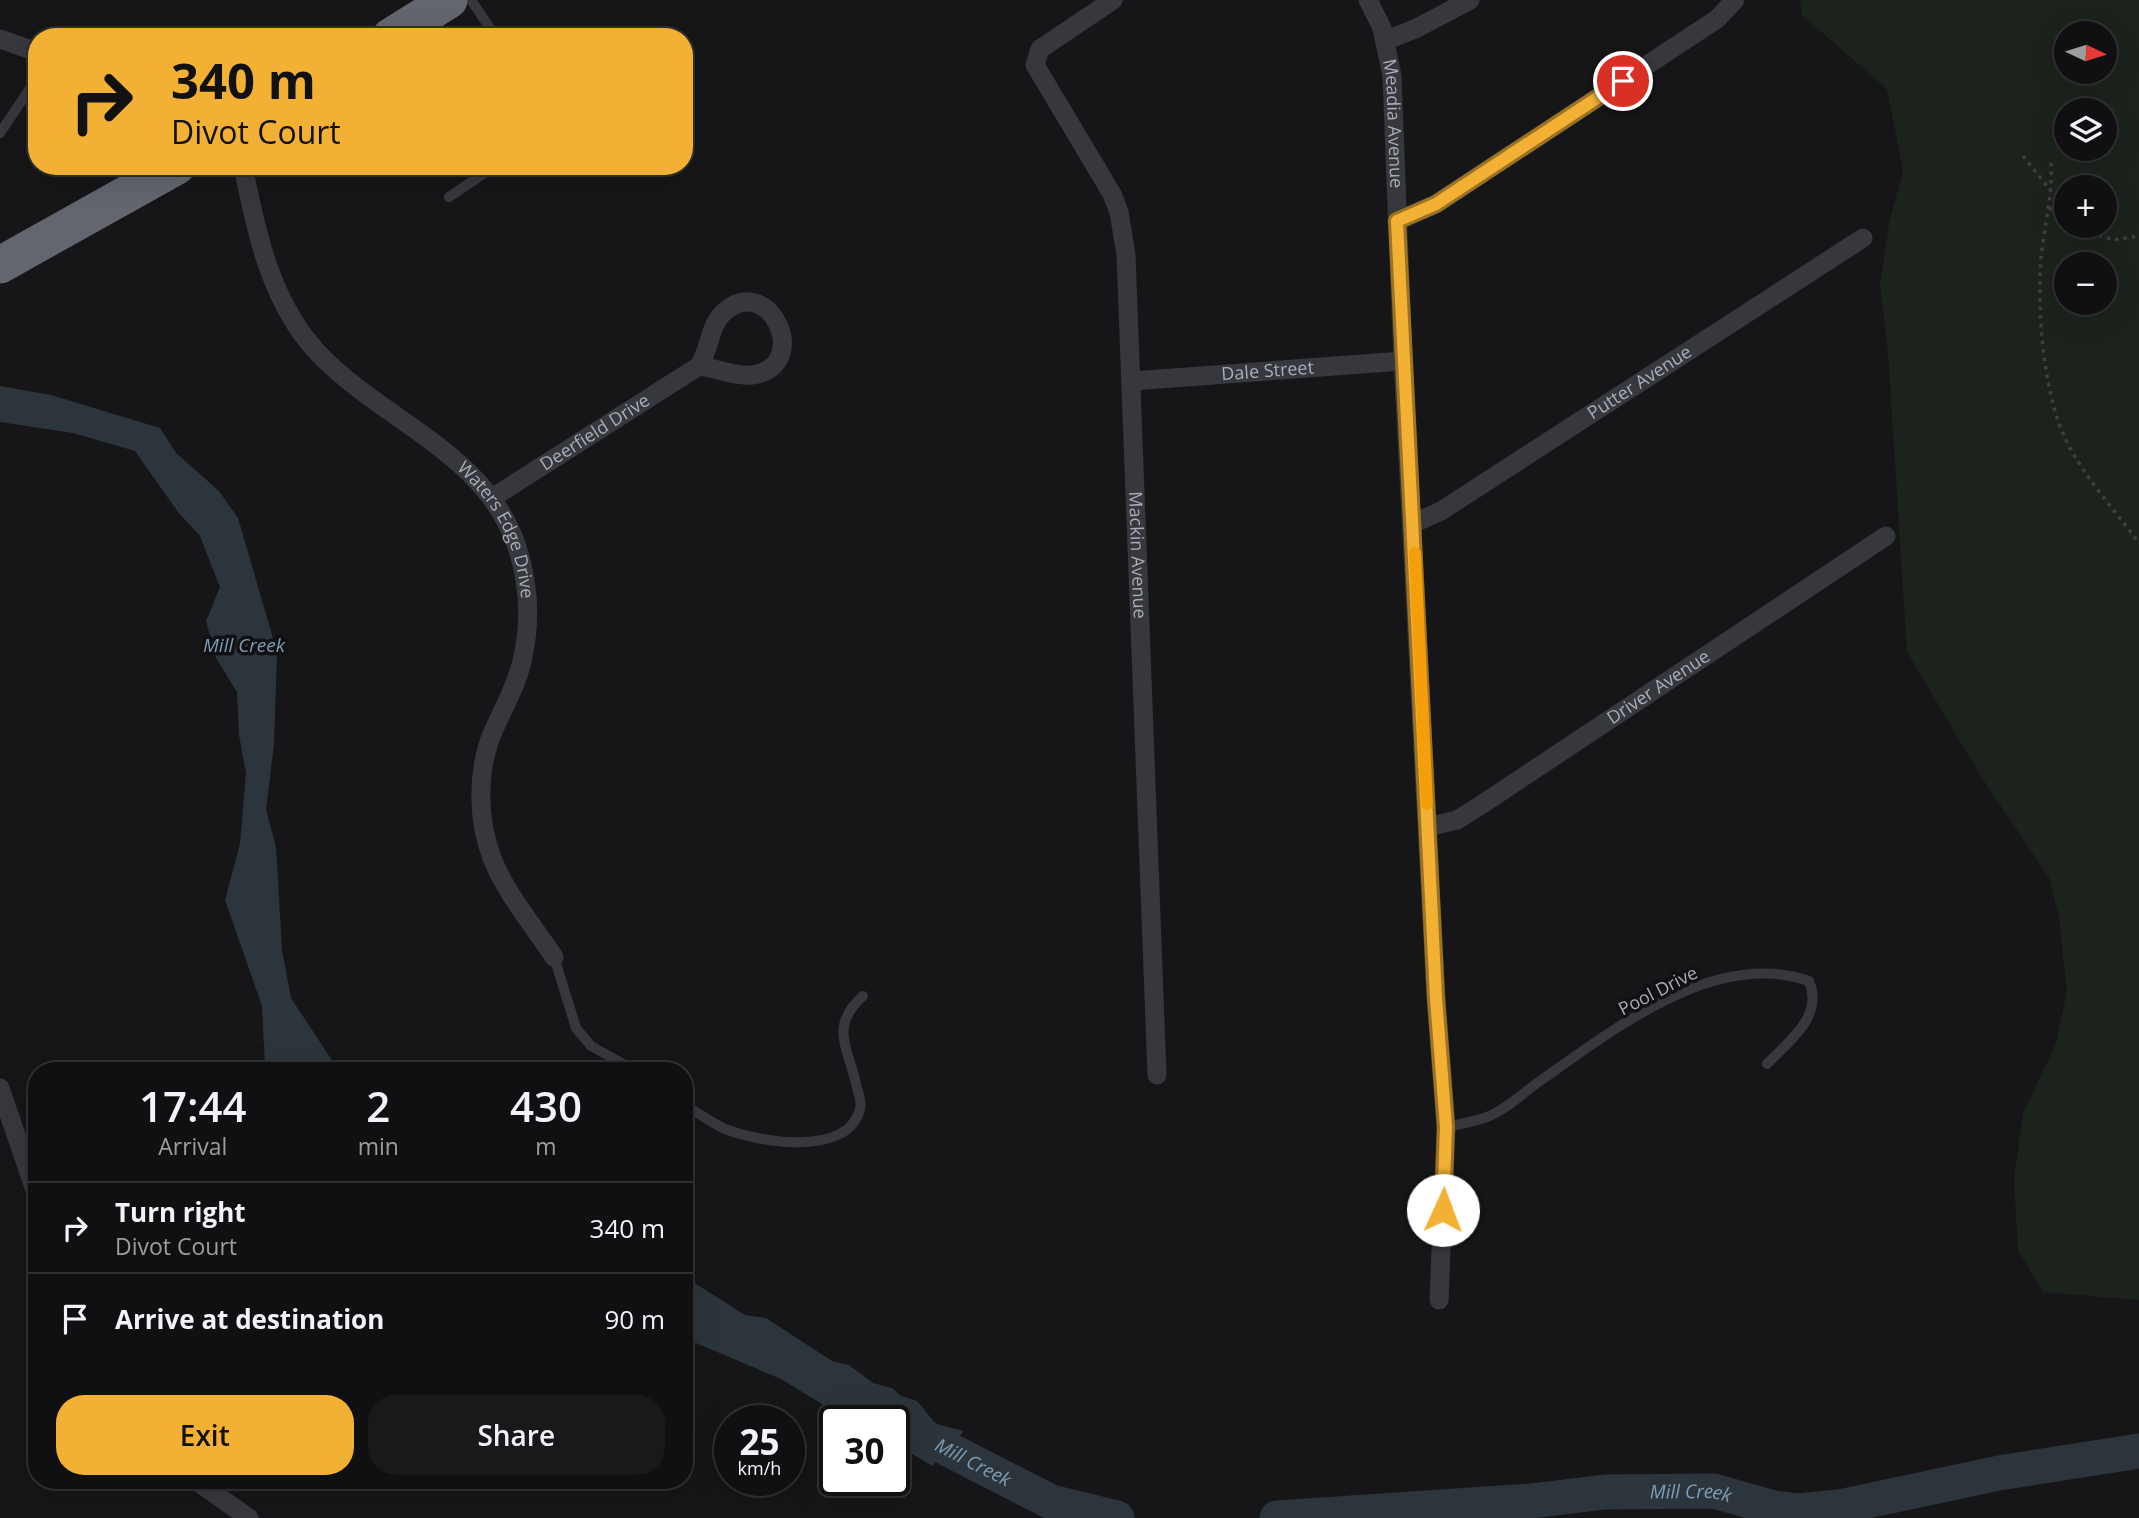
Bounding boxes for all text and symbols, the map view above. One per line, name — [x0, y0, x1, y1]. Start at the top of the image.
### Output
north arrow — [2054, 21, 2118, 84]
map controls — [2054, 21, 2117, 315]
text: 340 m — [171, 47, 316, 113]
pin — [1593, 51, 1653, 111]
icon: right — [56, 56, 147, 147]
street label: Meadia Avenue — [1378, 57, 1409, 189]
icon: arrive — [1604, 62, 1642, 100]
button: layers — [2054, 98, 2117, 161]
text: Divot Court — [171, 110, 341, 153]
button: + — [2054, 175, 2117, 238]
button: − — [2054, 252, 2117, 315]
street label: Putter Avenue — [1582, 339, 1696, 424]
street label: Dale Street — [1220, 355, 1315, 385]
street label: Deerfield Drive — [535, 388, 654, 475]
street label: Waters Edge Drive — [453, 455, 540, 599]
street label: Mackin Avenue — [1124, 491, 1153, 619]
water label: Mill Creek — [203, 632, 286, 658]
street label: Driver Avenue — [1602, 644, 1714, 729]
street label: Pool Drive — [1614, 960, 1701, 1020]
text: 17:44 — [139, 1077, 247, 1134]
text: 2 — [366, 1077, 390, 1134]
text: 430 — [510, 1077, 582, 1134]
text: Arrival — [158, 1130, 227, 1162]
text: min — [358, 1130, 399, 1162]
text: m — [535, 1130, 557, 1162]
position arrow — [1406, 1173, 1480, 1247]
text: Turn right — [115, 1194, 246, 1230]
icon: right — [56, 1209, 94, 1247]
text: 340 m — [590, 1210, 665, 1246]
text: Divot Court — [115, 1230, 237, 1262]
icon: arrive — [56, 1300, 94, 1338]
text: Arrive at destination — [115, 1301, 384, 1337]
text: 90 m — [604, 1301, 665, 1337]
button: Exit — [56, 1395, 354, 1475]
button: Share — [368, 1395, 665, 1475]
speed limit sign: 30 — [819, 1405, 910, 1496]
text: 25 — [739, 1418, 780, 1465]
water label: Mill Creek — [931, 1432, 1016, 1493]
text: km/h — [738, 1456, 781, 1480]
water label: Mill Creek — [1650, 1478, 1736, 1509]

